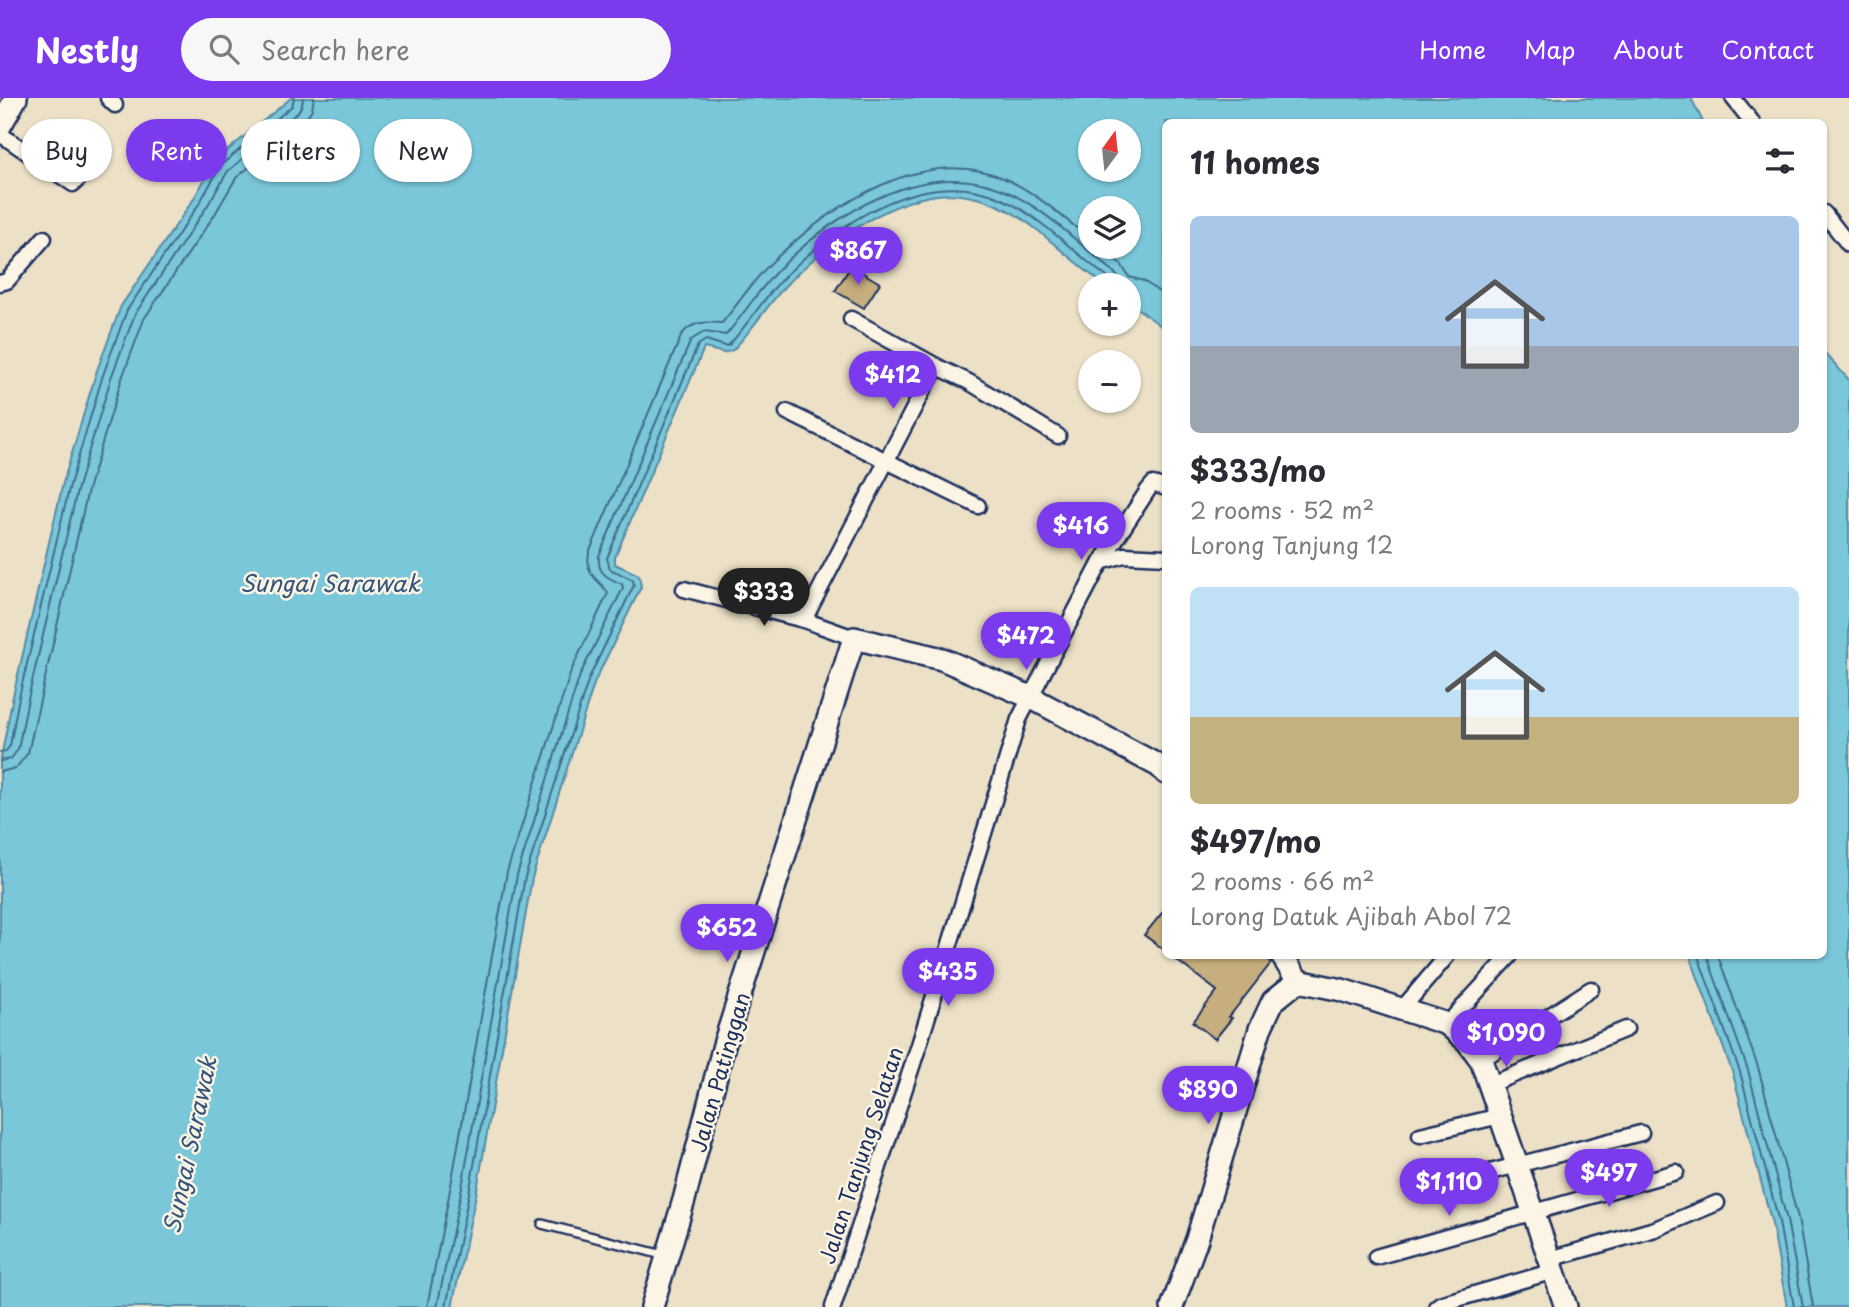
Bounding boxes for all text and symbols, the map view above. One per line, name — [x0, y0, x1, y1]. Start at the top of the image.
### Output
search box — [181, 18, 671, 81]
text: Nestly — [35, 24, 139, 74]
icon: search — [205, 30, 243, 68]
text: Search here — [261, 30, 410, 69]
text: Home — [1419, 31, 1486, 67]
text: Map — [1524, 31, 1575, 67]
text: About — [1613, 31, 1683, 67]
text: Contact — [1721, 31, 1814, 67]
chip: Buy — [21, 119, 112, 182]
chip: Rent — [126, 119, 227, 182]
chip: Filters — [241, 119, 360, 182]
chip: New — [374, 119, 472, 182]
north arrow — [1078, 119, 1141, 182]
map controls — [1078, 119, 1141, 413]
text: 11 homes — [1190, 139, 1320, 184]
icon: filters — [1761, 142, 1799, 180]
button: layers — [1078, 196, 1141, 259]
pin: $867 — [817, 228, 899, 287]
text: $867 — [830, 232, 886, 267]
icon: home — [1432, 261, 1558, 387]
button: + — [1078, 273, 1141, 336]
button: − — [1078, 350, 1141, 413]
pin: $412 — [852, 352, 934, 411]
text: $412 — [865, 356, 921, 391]
text: $333/mo — [1190, 447, 1326, 492]
text: 2 rooms · 52 m² — [1190, 492, 1374, 527]
pin: $416 — [1040, 503, 1122, 562]
text: $416 — [1053, 507, 1109, 542]
text: Lorong Tanjung 12 — [1190, 527, 1393, 562]
water label: Sungai Sarawak — [240, 565, 421, 600]
pin: $333 — [723, 568, 805, 628]
text: $333 — [734, 573, 794, 608]
pin: $472 — [985, 612, 1067, 672]
text: $472 — [997, 617, 1055, 652]
icon: home — [1432, 632, 1558, 758]
text: $497/mo — [1190, 818, 1321, 863]
text: 2 rooms · 66 m² — [1190, 863, 1374, 898]
text: Lorong Datuk Ajibah Abol 72 — [1190, 898, 1512, 933]
pin: $652 — [686, 904, 768, 964]
text: $652 — [697, 909, 757, 944]
pin: $435 — [907, 948, 989, 1008]
text: $435 — [918, 953, 978, 988]
street label: Jalan Patinggan — [681, 988, 757, 1156]
pin: $1,090 — [1449, 1010, 1563, 1069]
text: $1,090 — [1467, 1014, 1545, 1049]
street label: Jalan Tanjung Selatan — [810, 1042, 910, 1268]
water label: Sungai Sarawak — [153, 1053, 225, 1237]
pin: $890 — [1167, 1066, 1249, 1126]
text: $890 — [1178, 1071, 1238, 1106]
pin: $497 — [1568, 1150, 1650, 1209]
text: $497 — [1581, 1154, 1637, 1189]
pin: $1,110 — [1392, 1158, 1506, 1218]
text: $1,110 — [1416, 1163, 1482, 1198]

